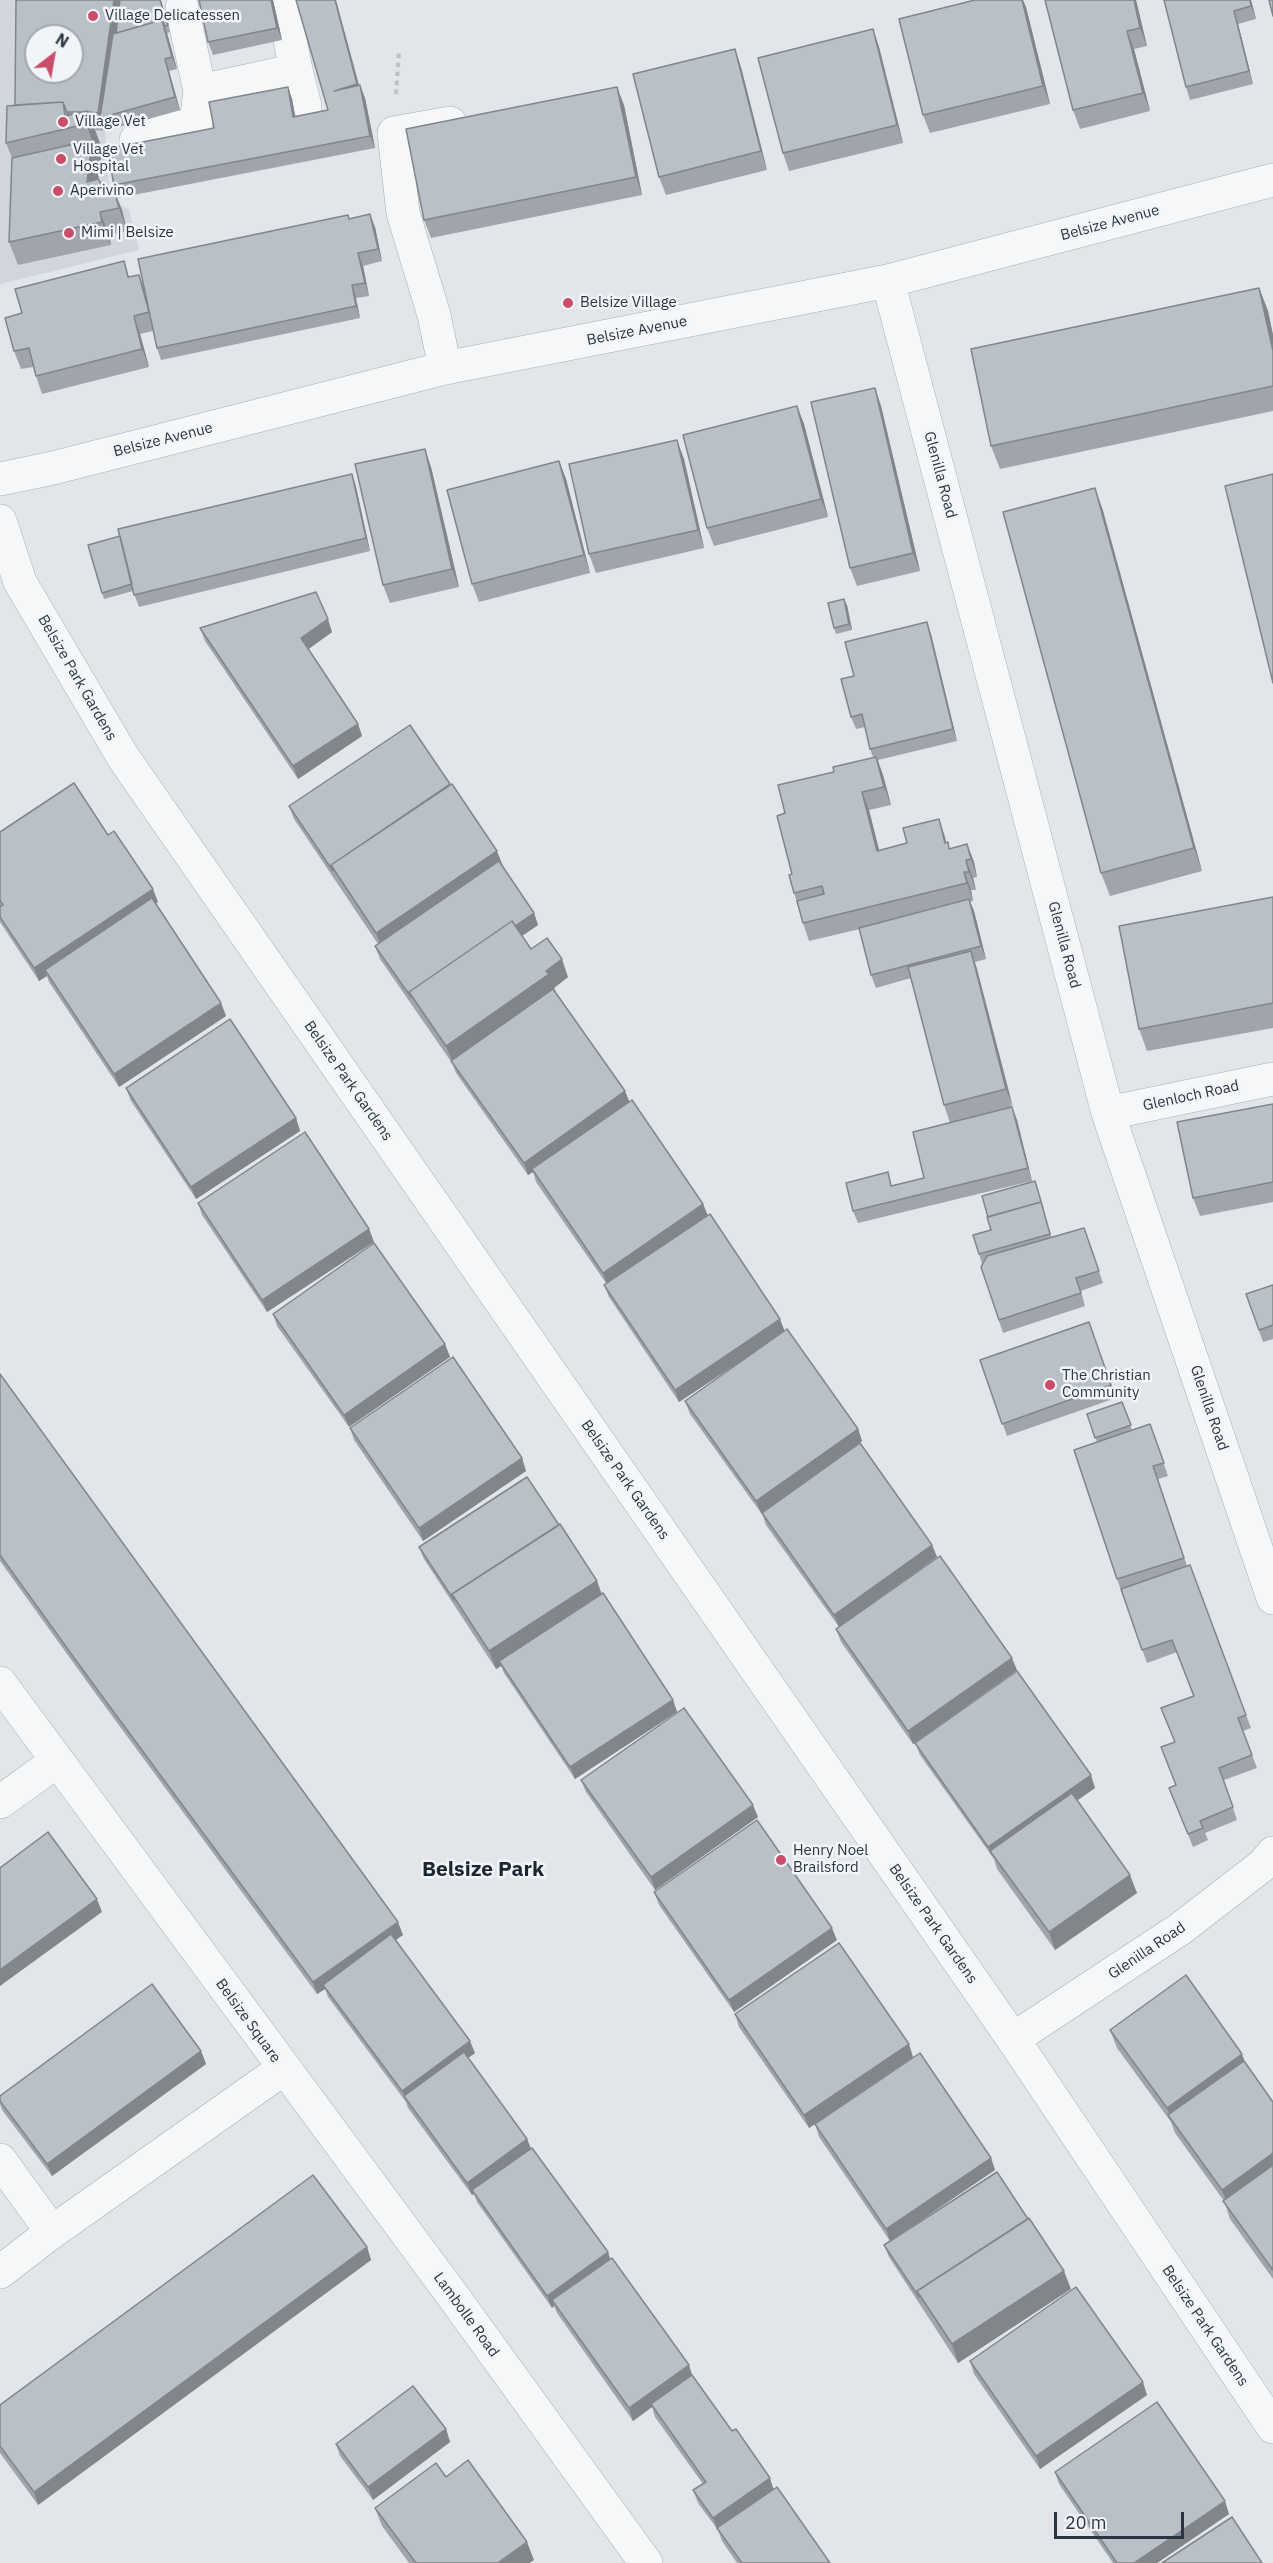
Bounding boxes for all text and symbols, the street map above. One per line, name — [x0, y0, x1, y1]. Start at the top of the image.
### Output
place label: Village Delicatessen — [105, 7, 240, 25]
marker: Village Delicatessen — [86, 9, 100, 23]
north arrow — [24, 24, 84, 84]
text: N — [52, 29, 72, 52]
place label: Village Vet — [75, 113, 146, 131]
marker: Village Vet — [56, 115, 70, 129]
place label: Village Vet Hospital — [73, 141, 144, 176]
marker: Village Vet Hospital — [54, 152, 68, 166]
place label: Aperivino — [70, 182, 134, 200]
marker: Aperivino — [51, 184, 65, 198]
street label: Belsize Avenue — [1058, 201, 1162, 245]
place label: Mimi | Belsize — [81, 224, 174, 242]
marker: Mimi | Belsize — [62, 226, 76, 240]
place label: Belsize Village — [580, 294, 677, 312]
marker: Belsize Village — [561, 296, 575, 310]
street label: Belsize Avenue — [585, 312, 689, 350]
street label: Belsize Avenue — [111, 419, 215, 461]
street label: Glenilla Road — [920, 430, 960, 520]
street label: Belsize Park Gardens — [34, 612, 120, 744]
street label: Glenilla Road — [1044, 900, 1084, 990]
street label: Belsize Park Gardens — [300, 1018, 396, 1144]
street label: Glenloch Road — [1141, 1077, 1241, 1115]
street label: Glenilla Road — [1186, 1363, 1232, 1453]
place label: The Christian Community — [1062, 1367, 1151, 1402]
marker: The Christian Community — [1043, 1378, 1057, 1392]
street label: Belsize Park Gardens — [577, 1417, 673, 1543]
place label: Henry Noel Brailsford — [793, 1842, 868, 1877]
marker: Henry Noel Brailsford — [774, 1853, 788, 1867]
district label: Belsize Park — [422, 1857, 544, 1883]
street label: Belsize Park Gardens — [885, 1861, 981, 1987]
street label: Glenilla Road — [1105, 1919, 1189, 1983]
street label: Belsize Square — [212, 1976, 284, 2066]
street label: Belsize Park Gardens — [1158, 2262, 1252, 2390]
street label: Lambolle Road — [429, 2269, 503, 2361]
scale bar — [1057, 2500, 1188, 2538]
text: 20 m — [1065, 2511, 1107, 2534]

